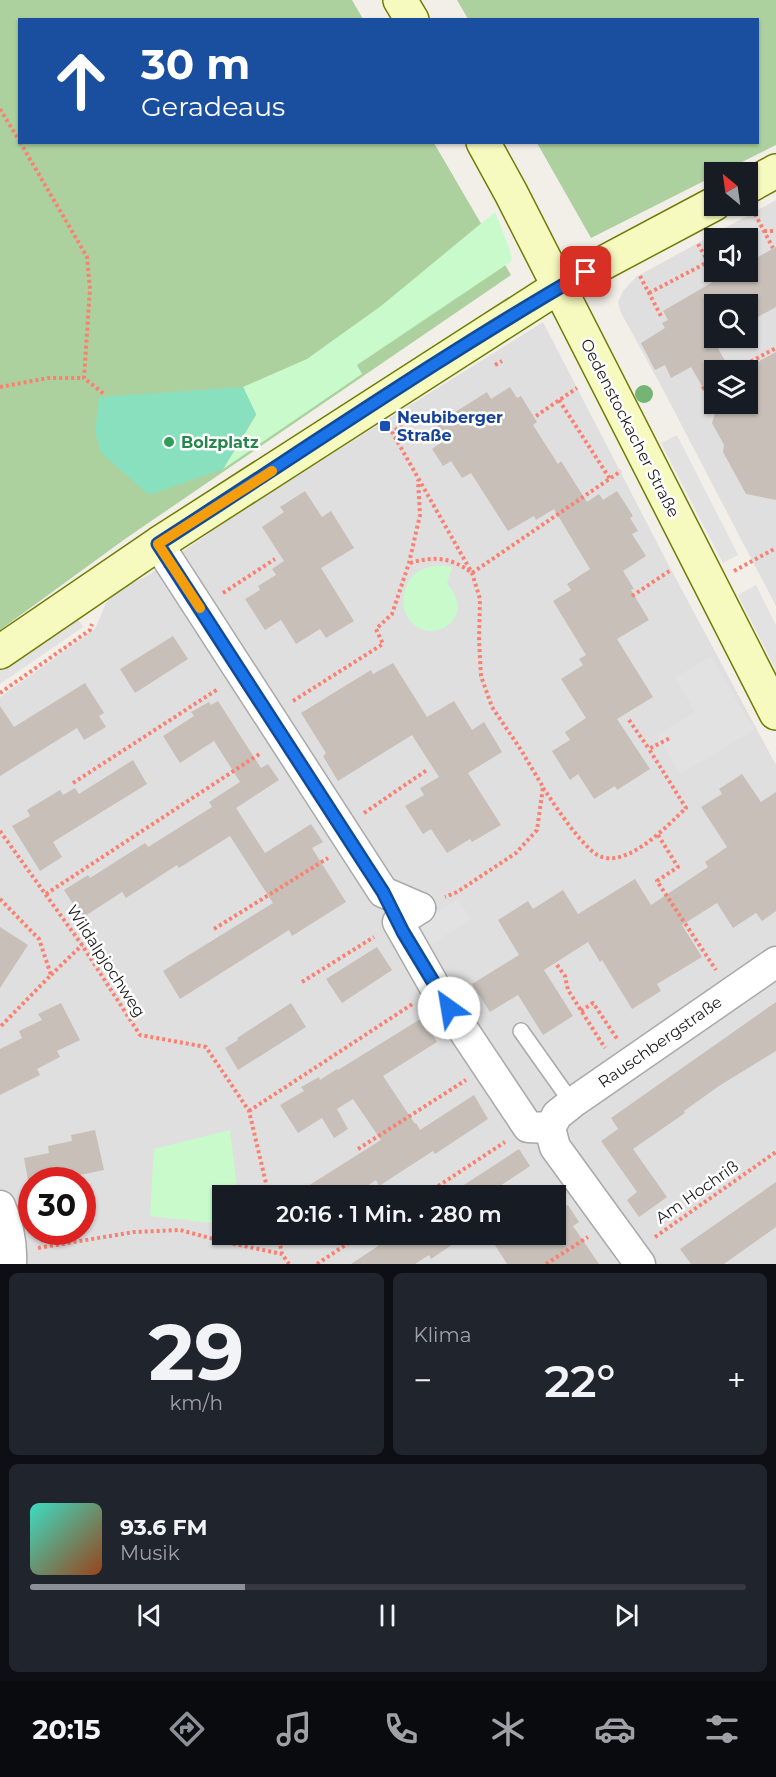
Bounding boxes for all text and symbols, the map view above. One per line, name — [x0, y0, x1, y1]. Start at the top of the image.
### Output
text: 30 m — [141, 38, 250, 90]
icon: ahead — [42, 42, 120, 120]
text: Geradeaus — [141, 90, 285, 123]
north arrow — [704, 162, 758, 216]
map controls — [704, 162, 758, 414]
button: sound — [704, 228, 758, 282]
pin — [560, 246, 611, 297]
icon: arrive — [569, 255, 602, 288]
button: search — [704, 294, 758, 348]
street label: Oedenstockacher Straße — [577, 335, 683, 521]
button: layers — [704, 360, 758, 414]
place label: Neubiberger Straße — [397, 408, 503, 445]
marker: Neubiberger Straße — [378, 419, 392, 433]
place label: Bolzplatz — [181, 433, 259, 452]
marker: Bolzplatz — [162, 435, 176, 449]
street label: Wildalpjochweg — [63, 901, 149, 1021]
position arrow — [417, 976, 481, 1040]
street label: Rauschbergstraße — [594, 992, 726, 1092]
street label: Am Hochriß — [652, 1156, 742, 1228]
speed limit sign: 30 — [18, 1167, 96, 1245]
text: 20:16 · 1 Min. · 280 m — [276, 1201, 502, 1228]
text: 29 — [148, 1304, 244, 1400]
text: Klima — [414, 1323, 472, 1347]
text: 22° — [544, 1353, 615, 1408]
text: − — [414, 1360, 432, 1400]
text: + — [727, 1360, 746, 1400]
text: km/h — [170, 1391, 223, 1415]
text: 93.6 FM — [120, 1514, 208, 1541]
text: Musik — [120, 1541, 180, 1565]
icon: previous — [133, 1599, 166, 1632]
icon: pause — [371, 1599, 404, 1632]
icon: next — [610, 1599, 643, 1632]
icon: directions — [166, 1708, 208, 1750]
icon: music — [273, 1708, 315, 1750]
icon: phone — [380, 1708, 422, 1750]
icon: climate — [487, 1708, 529, 1750]
icon: car — [594, 1708, 636, 1750]
icon: filters — [701, 1708, 743, 1750]
text: 20:15 — [33, 1713, 101, 1746]

